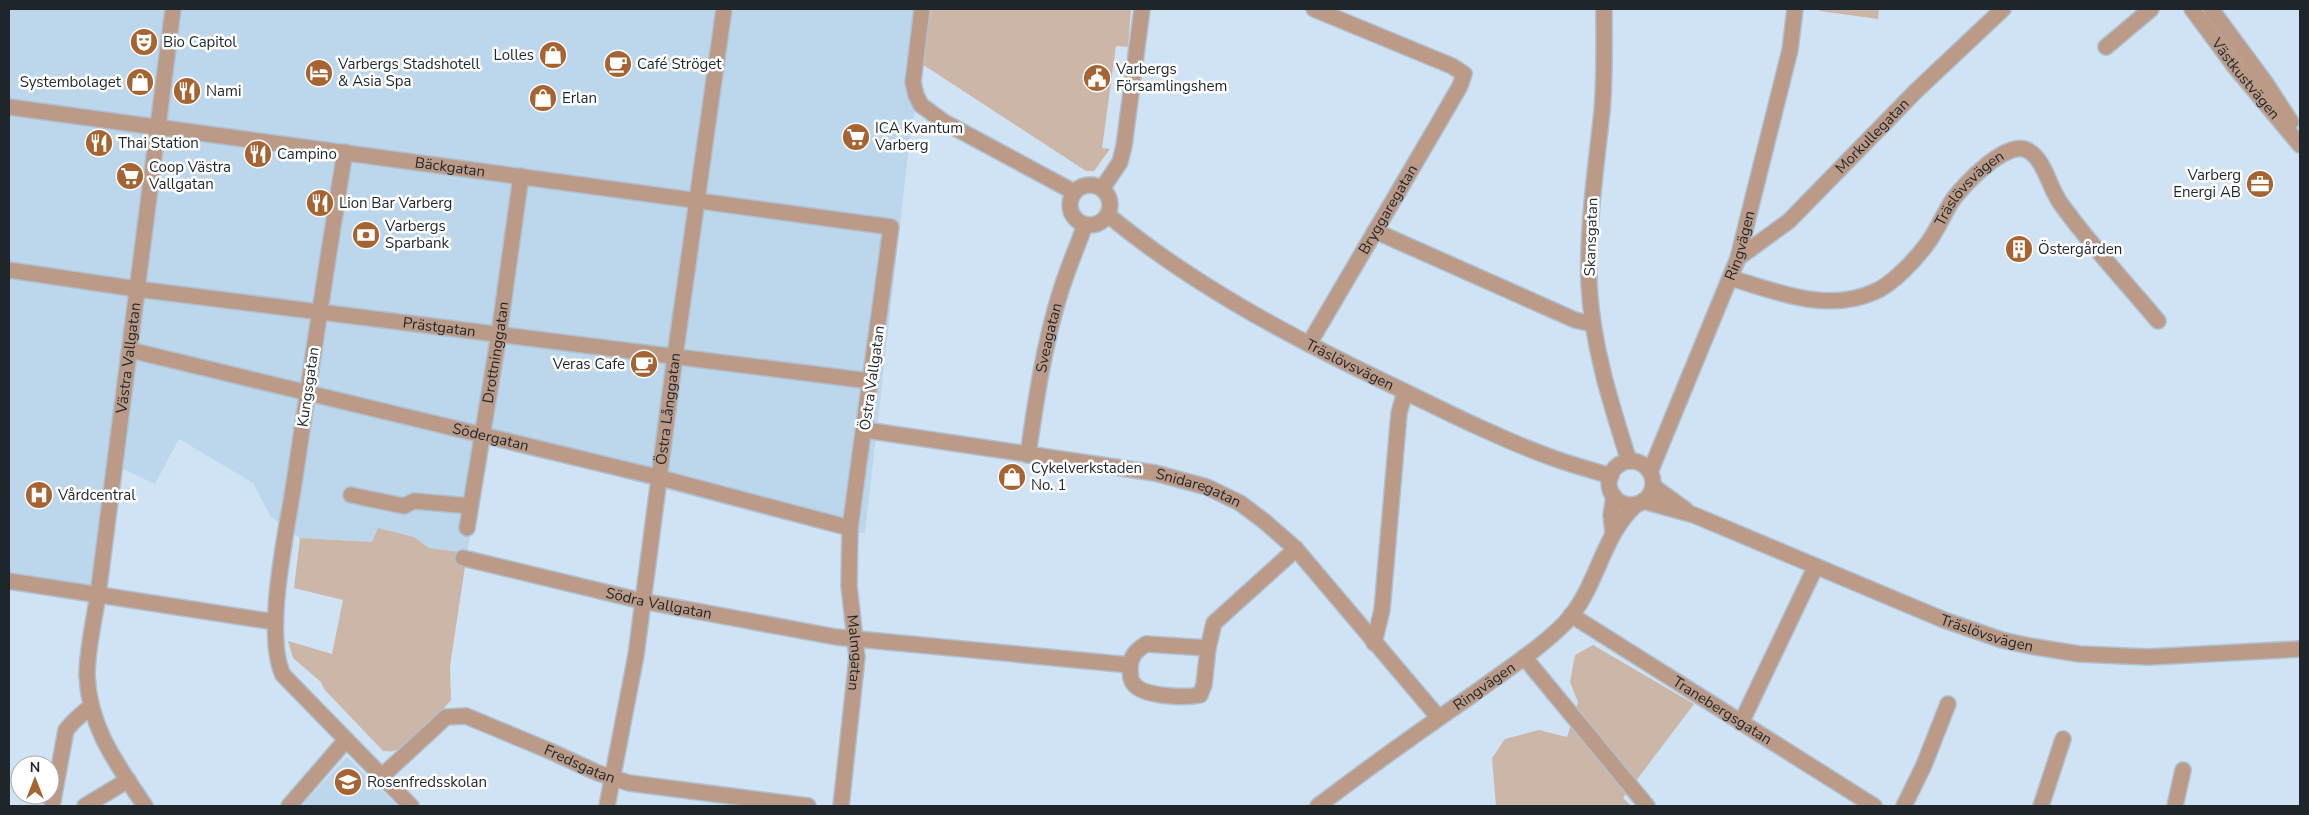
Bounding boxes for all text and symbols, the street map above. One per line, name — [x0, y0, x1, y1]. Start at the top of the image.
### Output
theatre icon: Bio Capitol — [129, 27, 159, 57]
place label: Bio Capitol — [163, 32, 237, 52]
street label: Västkustvägen — [2206, 33, 2285, 124]
shop icon: Lolles — [538, 40, 568, 70]
place label: Lolles — [494, 45, 534, 65]
cafe icon: Café Ströget — [603, 49, 633, 79]
place label: Varbergs Stadshotell & Asia Spa — [337, 54, 480, 91]
place label: Café Ströget — [637, 54, 722, 74]
hotel icon: Varbergs Stadshotell & Asia Spa — [304, 58, 334, 88]
place label: Varbergs Församlingshem — [1115, 59, 1227, 96]
public building icon: Varbergs Församlingshem — [1082, 63, 1112, 93]
shop icon: Systembolaget — [125, 67, 155, 97]
place label: Systembolaget — [20, 72, 122, 92]
restaurant icon: Nami — [172, 76, 202, 106]
place label: Nami — [206, 81, 241, 101]
shop icon: Erlan — [528, 83, 558, 113]
place label: Erlan — [562, 88, 597, 108]
street label: Morkullegatan — [1831, 94, 1913, 178]
place label: ICA Kvantum Varberg — [874, 118, 963, 155]
supermarket icon: ICA Kvantum Varberg — [841, 122, 871, 152]
restaurant icon: Thai Station — [84, 128, 114, 158]
place label: Thai Station — [118, 133, 199, 153]
restaurant icon: Campino — [243, 139, 273, 169]
place label: Campino — [277, 144, 337, 164]
street label: Träslövsvägen — [1930, 146, 2008, 230]
street label: Bäckgatan — [413, 152, 486, 182]
place label: Coop Västra Vallgatan — [148, 157, 231, 194]
supermarket icon: Coop Västra Vallgatan — [115, 161, 145, 191]
street label: Bryggaregatan — [1354, 161, 1422, 258]
place label: Varberg Energi AB — [2173, 165, 2241, 202]
office icon: Varberg Energi AB — [2245, 169, 2275, 199]
restaurant icon: Lion Bar Varberg — [305, 188, 335, 218]
place label: Lion Bar Varberg — [339, 193, 452, 213]
street label: Skansgatan — [1580, 197, 1602, 277]
street label: Ringvägen — [1720, 209, 1759, 283]
place label: Varbergs Sparbank — [384, 216, 450, 253]
bank icon: Varbergs Sparbank — [351, 220, 381, 250]
building icon: Östergården — [2004, 234, 2034, 264]
place label: Östergården — [2038, 239, 2122, 259]
street label: Drottninggatan — [478, 300, 513, 405]
street label: Västra Vallgatan — [111, 301, 145, 416]
street label: Sveagatan — [1031, 301, 1067, 374]
street label: Prästgatan — [402, 312, 477, 341]
street label: Östra Vallgatan — [855, 324, 889, 432]
street label: Träslövsvägen — [1302, 334, 1397, 395]
street label: Kungsgatan — [292, 346, 324, 428]
cafe icon: Veras Cafe — [629, 349, 659, 379]
street label: Östra Långgatan — [651, 352, 685, 466]
place label: Veras Cafe — [552, 354, 625, 374]
street label: Södergatan — [450, 418, 531, 456]
place label: Cykelverkstaden No. 1 — [1031, 458, 1142, 495]
shop icon: Cykelverkstaden No. 1 — [997, 462, 1027, 492]
street label: Snidaregatan — [1153, 464, 1245, 512]
hospital icon: Vårdcentral — [24, 480, 54, 510]
place label: Vårdcentral — [57, 485, 136, 505]
street label: Södra Vallgatan — [603, 583, 714, 624]
street label: Träslövsvägen — [1938, 609, 2035, 656]
street label: Malmgatan — [842, 613, 867, 692]
street label: Ringvägen — [1449, 657, 1519, 715]
street label: Tranebergsgatan — [1669, 672, 1776, 749]
street label: Fredsgatan — [541, 740, 618, 788]
north arrow — [10, 755, 60, 805]
text: N — [30, 758, 40, 777]
school or university icon: Rosenfredsskolan — [333, 767, 363, 797]
place label: Rosenfredsskolan — [367, 772, 487, 792]

